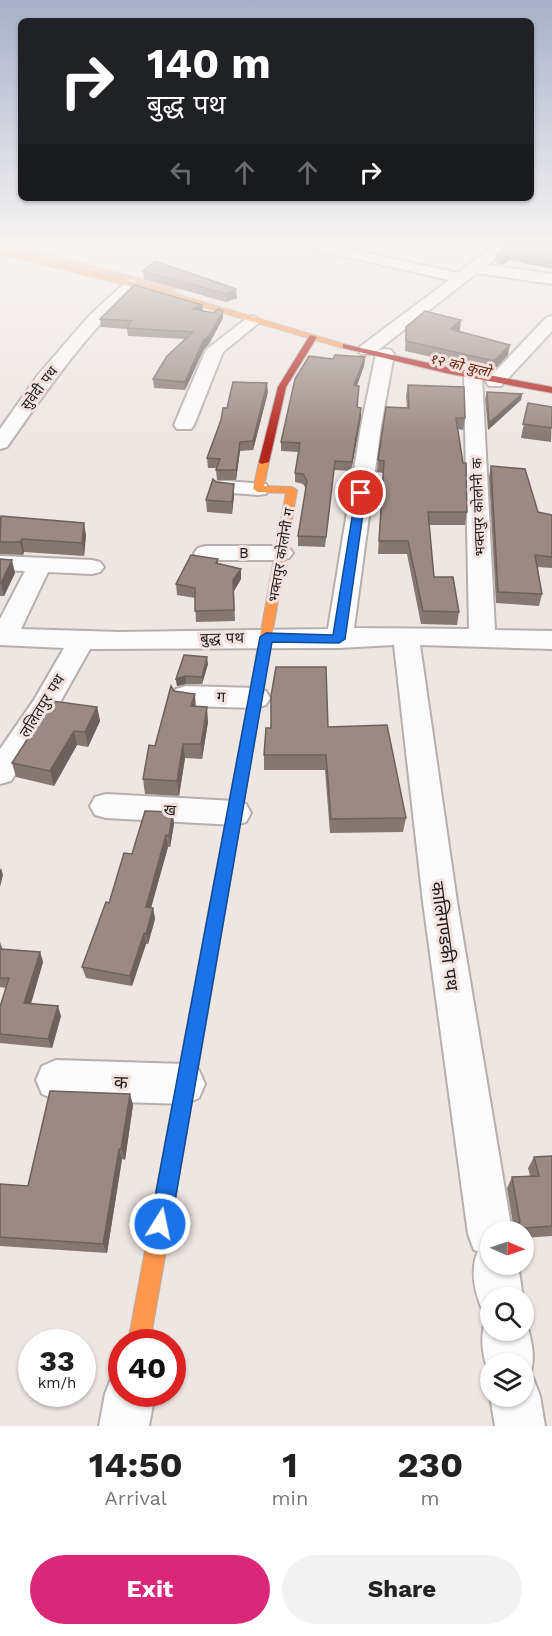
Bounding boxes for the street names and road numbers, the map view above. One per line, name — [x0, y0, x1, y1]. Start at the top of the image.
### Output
street label: सुवेदी पथ — [17, 362, 63, 414]
street label: भक्तपुर कोलोनी क — [468, 457, 490, 556]
street label: भक्तपुर कोलोनी ग — [265, 506, 299, 604]
street label: B — [239, 544, 249, 562]
street label: बुद्ध पथ — [200, 629, 244, 648]
street label: ललितपुर पथ — [16, 671, 69, 741]
street label: ग — [217, 688, 226, 706]
street label: ख — [163, 801, 177, 819]
street label: कालिगण्डकी पथ — [427, 880, 463, 992]
street label: क — [114, 1071, 129, 1093]

